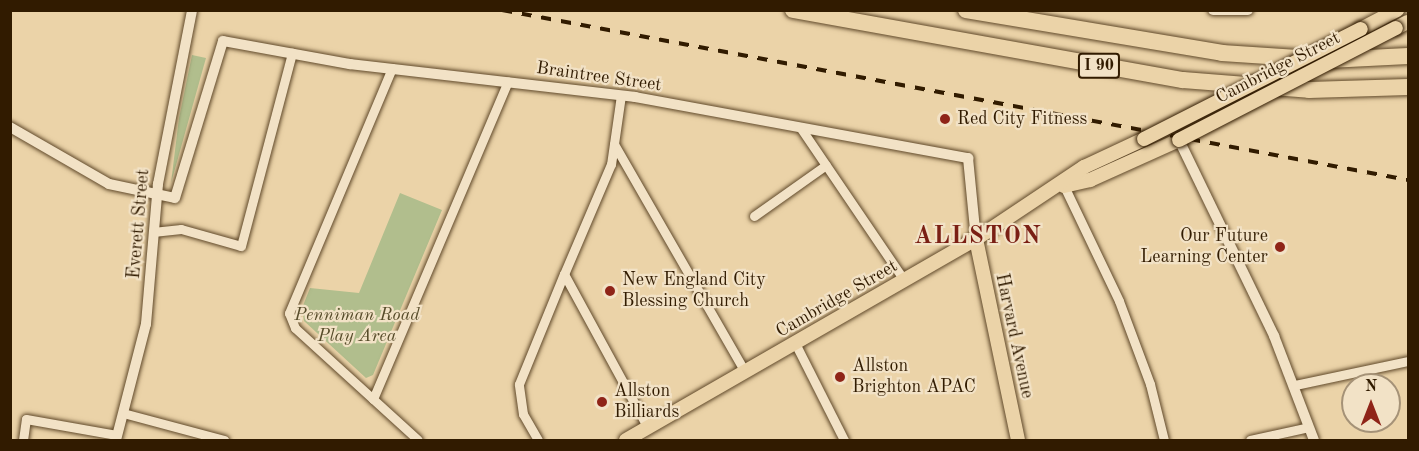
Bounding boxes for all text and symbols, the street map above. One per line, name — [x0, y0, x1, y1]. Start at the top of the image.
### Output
street label: Cambridge Street — [1212, 27, 1344, 109]
road number: I 90 — [1076, 53, 1122, 79]
street label: Braintree Street — [535, 58, 663, 96]
place label: Red City Fitness — [957, 108, 1087, 130]
marker: Red City Fitness — [938, 112, 952, 126]
street label: Everett Street — [123, 168, 155, 280]
district label: ALLSTON — [914, 224, 1042, 252]
place label: Our Future Learning Center — [1140, 226, 1268, 268]
marker: Our Future Learning Center — [1273, 240, 1287, 254]
street label: Cambridge Street — [772, 255, 902, 343]
place label: New England City Blessing Church — [622, 270, 766, 312]
street label: Harvard Avenue — [990, 271, 1038, 401]
marker: New England City Blessing Church — [603, 284, 617, 298]
park label: Penniman Road Play Area — [294, 305, 420, 348]
place label: Allston Brighton APAC — [852, 356, 976, 398]
marker: Allston Brighton APAC — [833, 370, 847, 384]
north arrow — [1341, 373, 1401, 433]
text: N — [1365, 379, 1377, 395]
place label: Allston Billiards — [614, 381, 679, 424]
marker: Allston Billiards — [595, 395, 609, 409]

